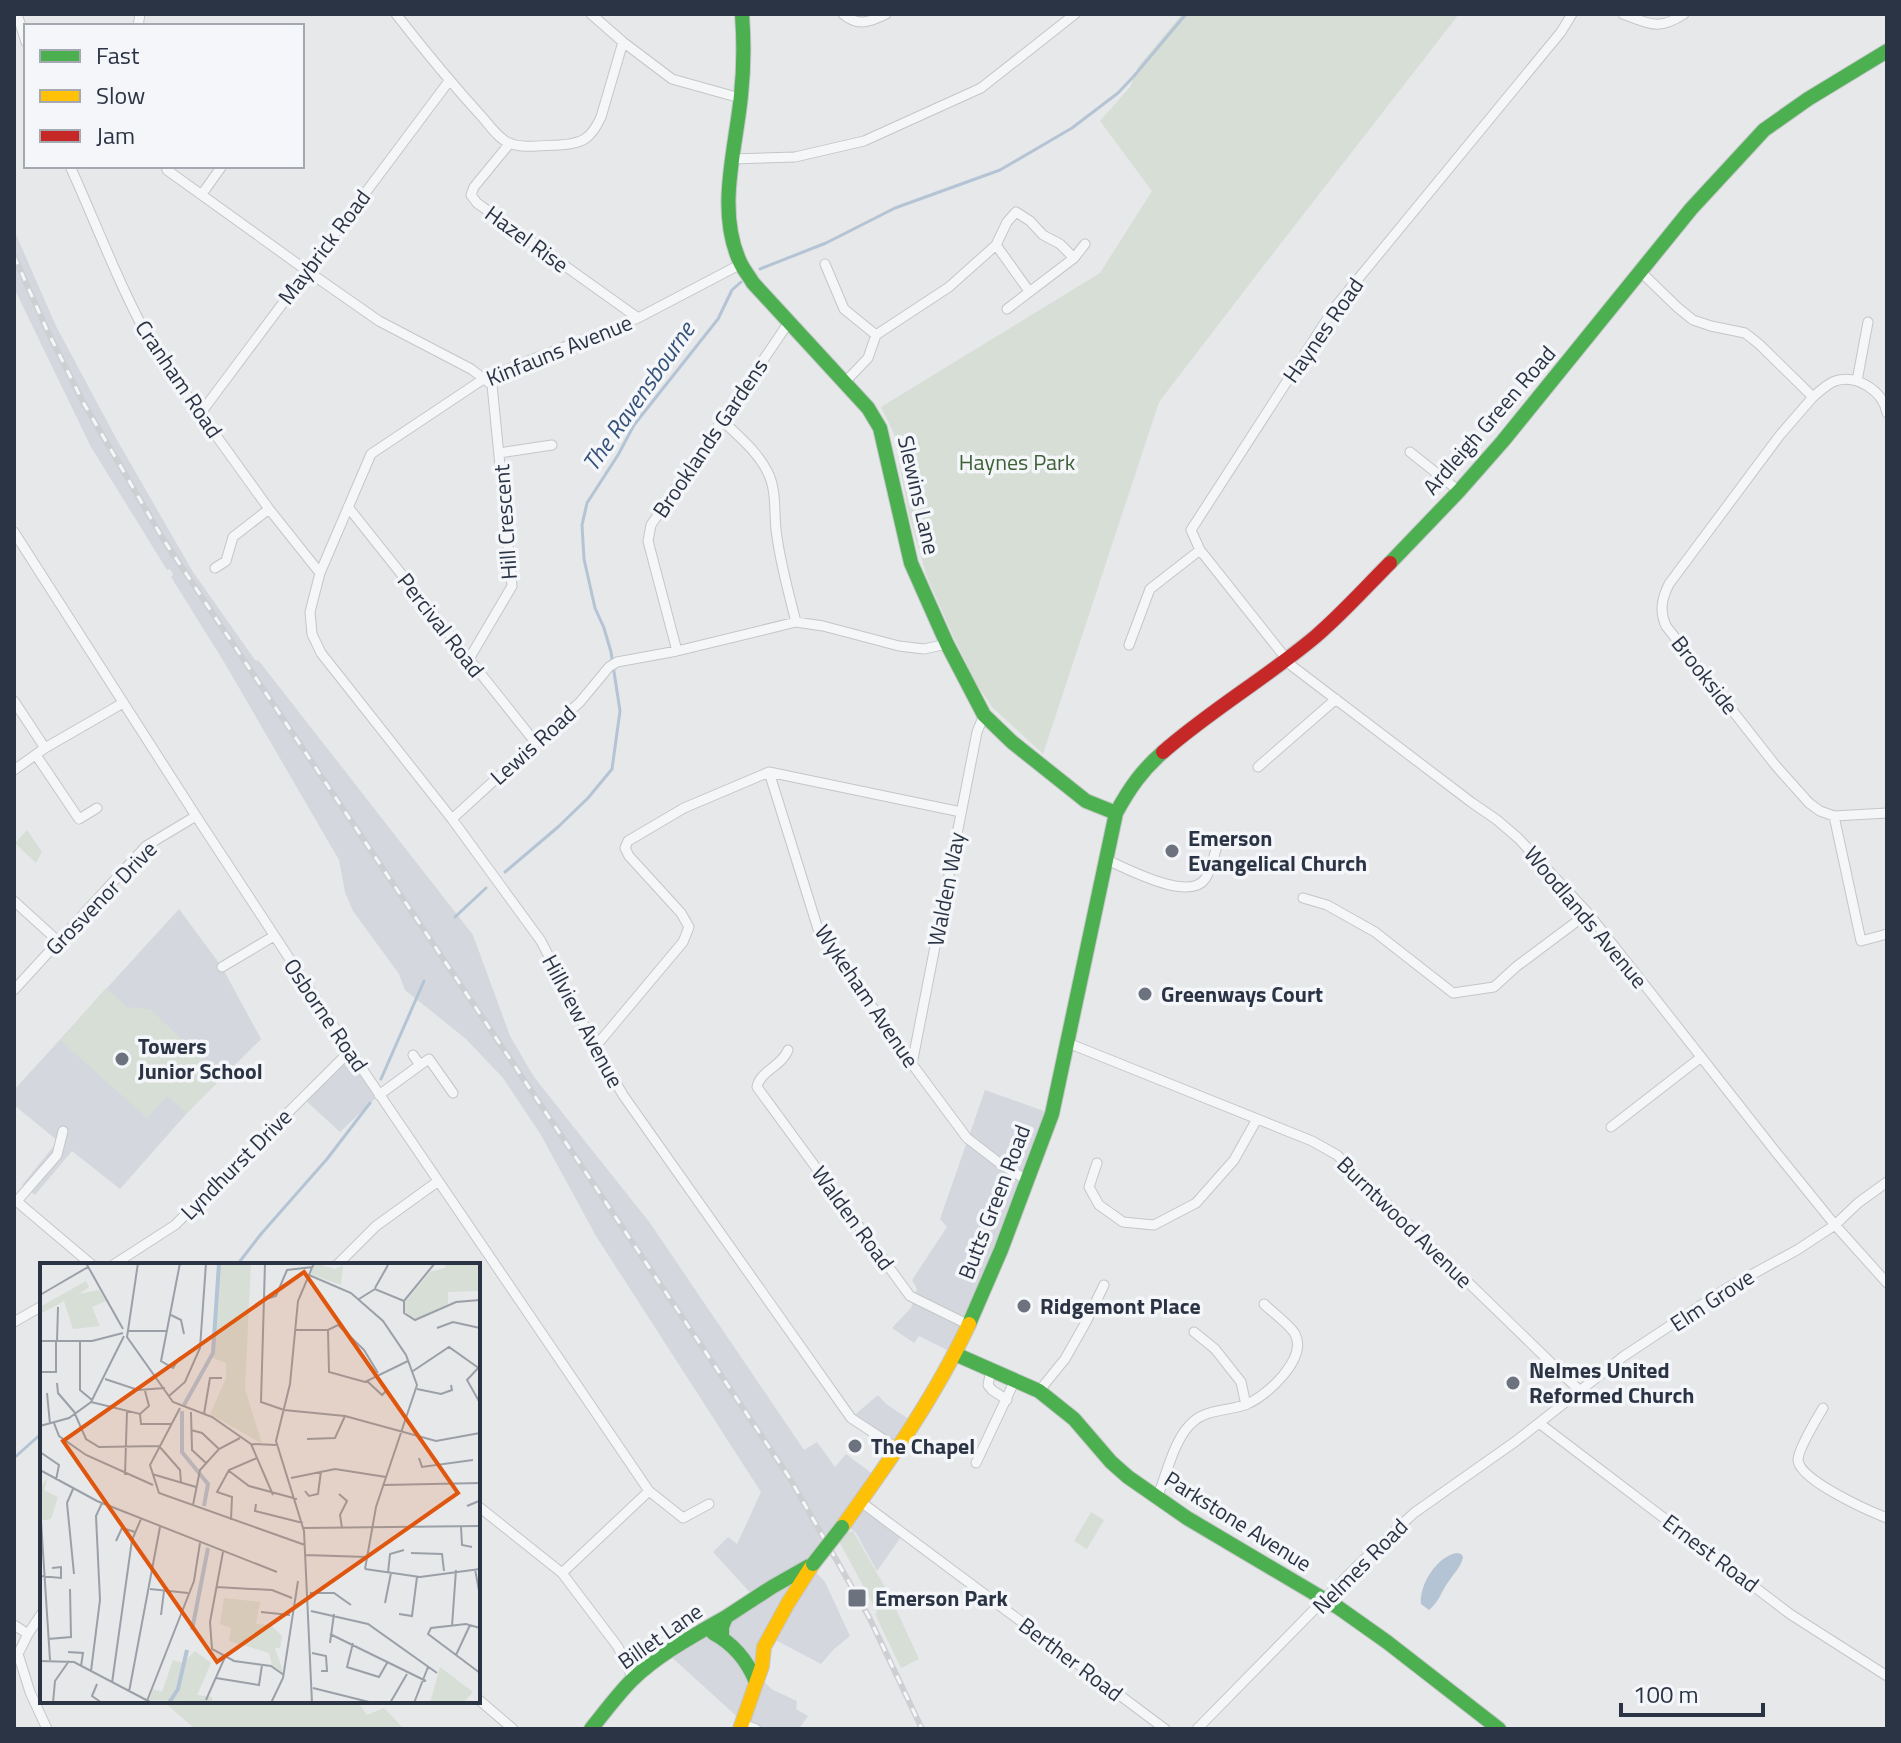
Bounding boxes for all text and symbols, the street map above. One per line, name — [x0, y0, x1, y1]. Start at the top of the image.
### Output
legend — [24, 24, 304, 168]
text: Fast — [96, 37, 140, 73]
text: Slow — [96, 77, 145, 113]
text: Jam — [96, 117, 135, 153]
street label: Maybrick Road — [269, 182, 379, 312]
street label: Hazel Rise — [478, 197, 576, 281]
street label: Haynes Road — [1274, 270, 1372, 390]
street label: Kinfauns Avenue — [481, 305, 637, 395]
water label: The Ravensbourne — [573, 312, 704, 478]
street label: Cranham Road — [127, 313, 231, 445]
street label: Ardleigh Green Road — [1414, 338, 1564, 502]
street label: Brooklands Gardens — [644, 351, 776, 525]
street label: Slewins Lane — [889, 432, 949, 558]
park label: Haynes Park — [959, 445, 1076, 479]
street label: Hill Crescent — [484, 463, 526, 581]
street label: Percival Road — [389, 565, 493, 685]
street label: Brookside — [1663, 628, 1747, 722]
street label: Lewis Road — [482, 697, 584, 793]
place label: Emerson Evangelical Church — [1188, 821, 1367, 880]
street label: Walden Way — [918, 829, 974, 949]
street label: Grosvenor Drive — [37, 833, 165, 963]
street label: Woodlands Avenue — [1516, 838, 1656, 996]
marker: Emerson Evangelical Church — [1163, 842, 1181, 860]
street label: Wykeham Avenue — [806, 918, 928, 1074]
street label: Hillview Avenue — [534, 948, 632, 1094]
street label: Osborne Road — [275, 951, 377, 1079]
place label: Greenways Court — [1161, 977, 1323, 1011]
marker: Greenways Court — [1136, 985, 1154, 1003]
place label: Towers Junior School — [138, 1029, 263, 1088]
marker: Towers Junior School — [113, 1050, 131, 1068]
street label: Lyndhurst Drive — [172, 1100, 300, 1228]
street label: Butts Green Road — [949, 1120, 1039, 1284]
street label: Burntwood Avenue — [1329, 1148, 1481, 1296]
street label: Walden Road — [803, 1159, 903, 1277]
street label: Elm Grove — [1663, 1260, 1761, 1340]
inset map — [40, 1263, 480, 1703]
place label: Ridgemont Place — [1040, 1289, 1201, 1323]
marker: Ridgemont Place — [1015, 1297, 1033, 1315]
place label: Nelmes United Reformed Church — [1529, 1353, 1694, 1412]
marker: Nelmes United Reformed Church — [1504, 1374, 1522, 1392]
place label: The Chapel — [871, 1429, 975, 1463]
marker: The Chapel — [846, 1437, 864, 1455]
street label: Parkstone Avenue — [1158, 1462, 1318, 1580]
street label: Ernest Road — [1656, 1505, 1766, 1601]
street label: Nelmes Road — [1304, 1510, 1416, 1622]
place label: Emerson Park — [875, 1581, 1008, 1615]
marker: Emerson Park — [846, 1587, 868, 1609]
street label: Billet Lane — [611, 1594, 709, 1678]
street label: Berther Road — [1012, 1608, 1130, 1710]
scale bar — [1621, 1667, 1763, 1717]
text: 100 m — [1633, 1676, 1699, 1712]

